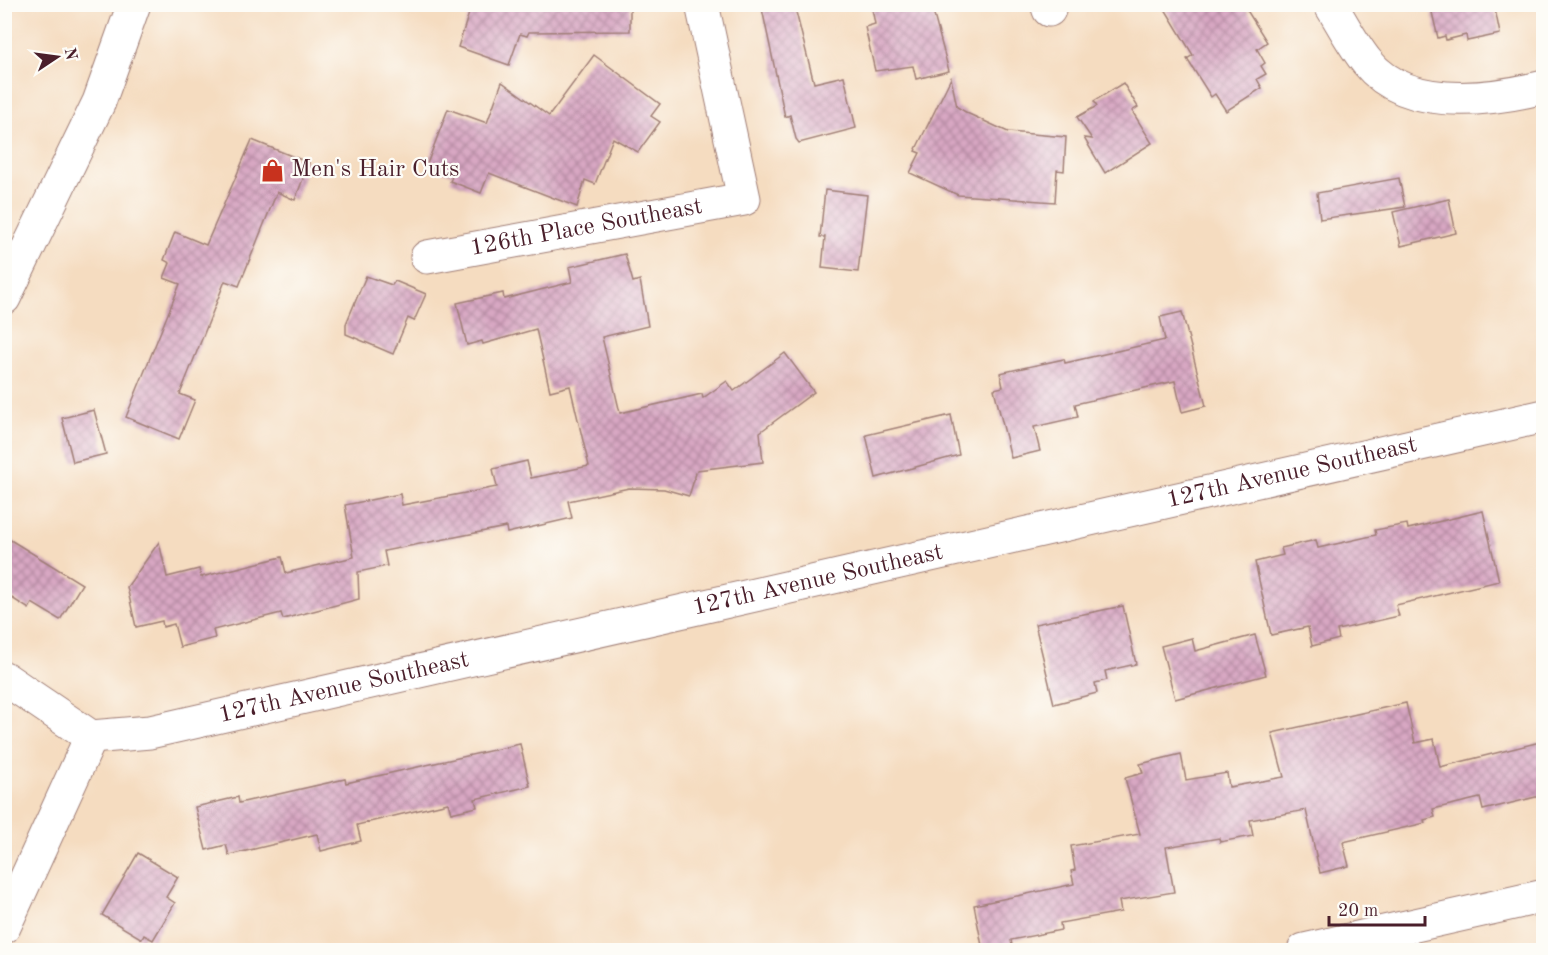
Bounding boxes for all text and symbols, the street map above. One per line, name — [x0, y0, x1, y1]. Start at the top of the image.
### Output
north arrow — [27, 27, 87, 87]
text: N — [60, 46, 79, 63]
shop icon: Men's Hair Cuts — [260, 157, 286, 183]
place label: Men's Hair Cuts — [291, 158, 460, 182]
street label: 126th Place Southeast — [468, 195, 704, 261]
street label: 127th Avenue Southeast — [1164, 433, 1419, 513]
street label: 127th Avenue Southeast — [690, 541, 945, 621]
street label: 127th Avenue Southeast — [216, 648, 471, 728]
scale bar — [1329, 889, 1425, 927]
text: 20 m — [1338, 902, 1378, 920]

